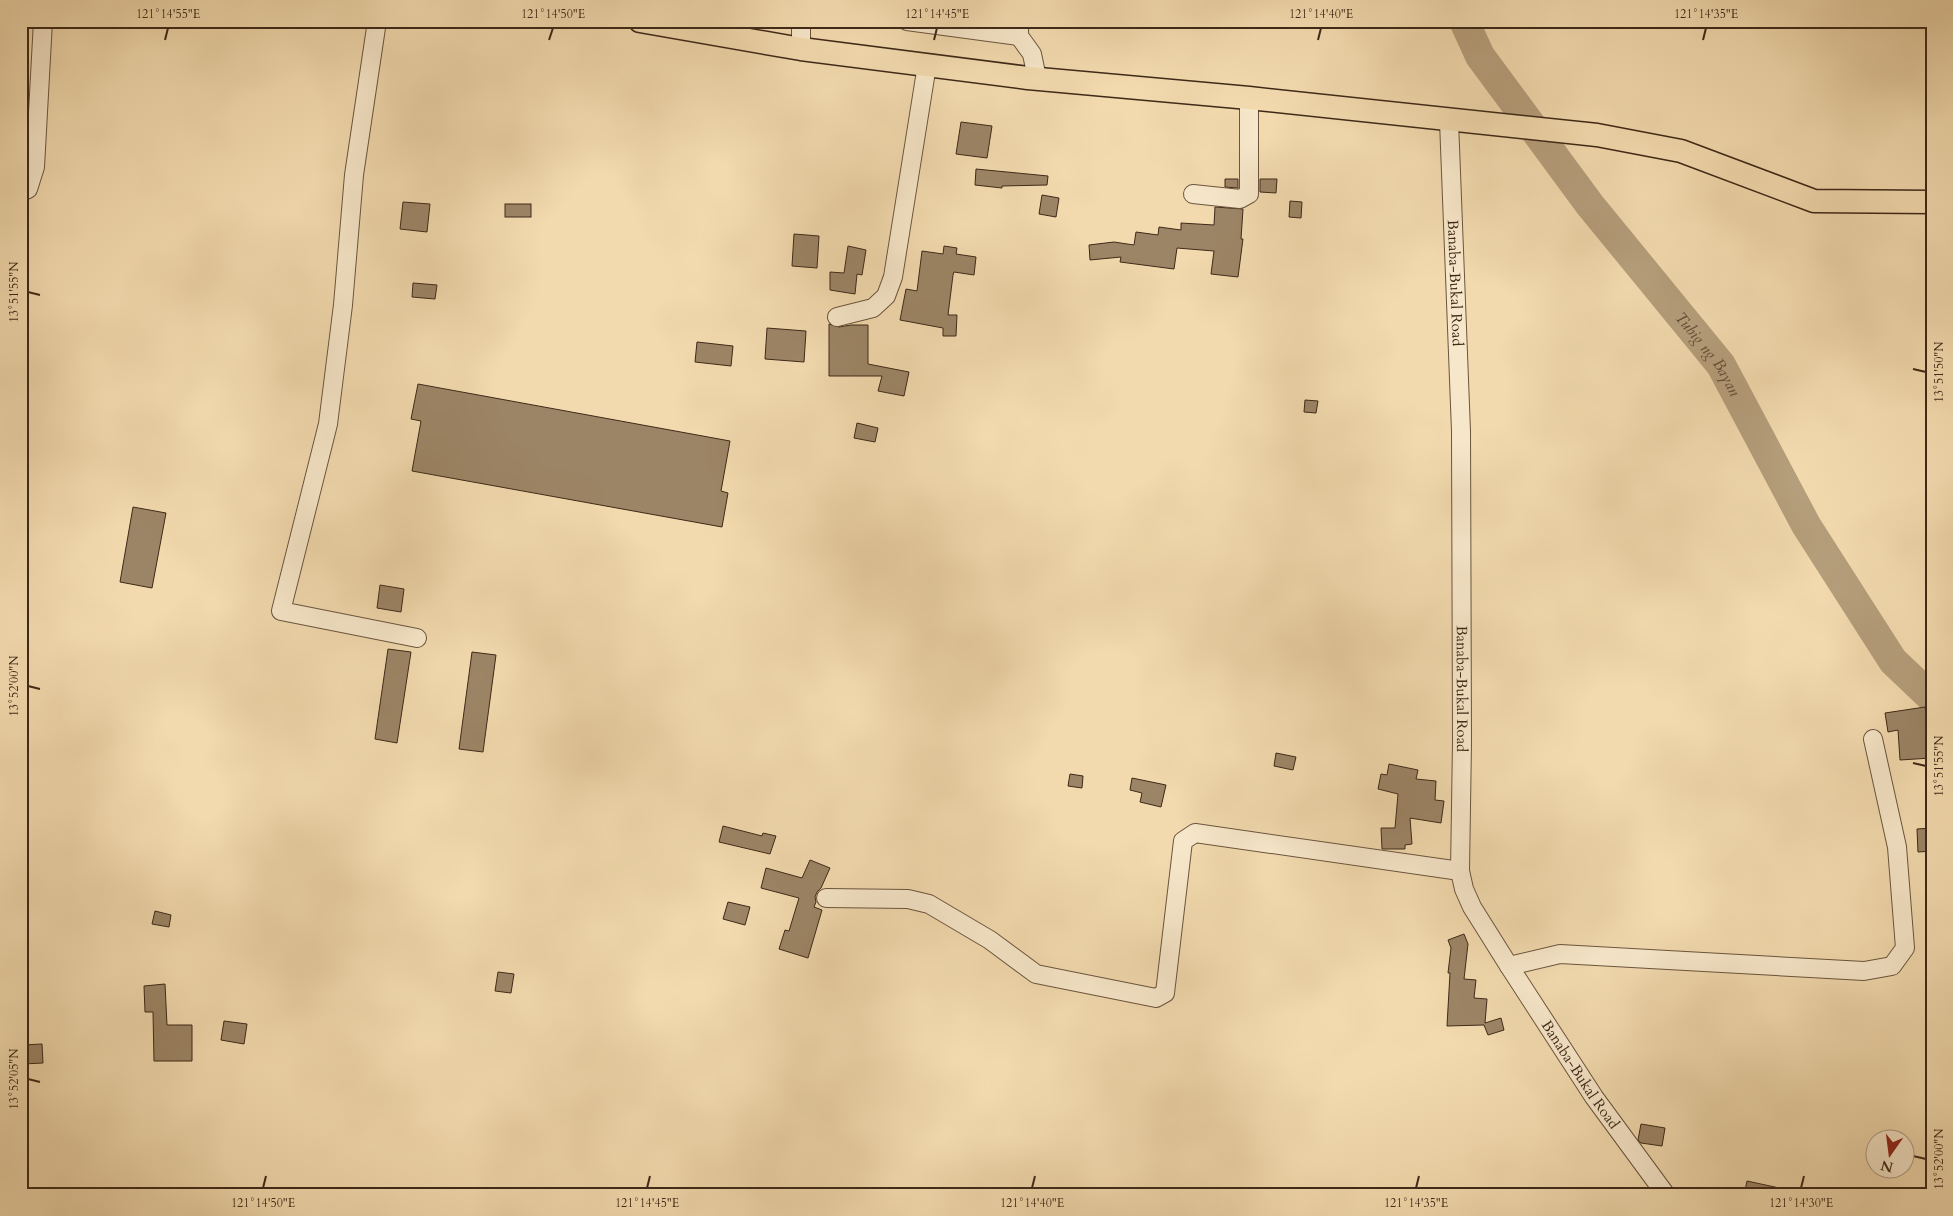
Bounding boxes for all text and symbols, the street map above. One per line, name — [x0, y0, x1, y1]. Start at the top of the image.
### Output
text: 121°14'55"E — [136, 6, 200, 22]
text: 121°14'50"E — [521, 6, 585, 22]
text: 121°14'45"E — [905, 6, 969, 22]
text: 121°14'40"E — [1289, 6, 1353, 22]
text: 121°14'35"E — [1674, 6, 1738, 22]
street label: Banaba-Bukal Road — [1443, 219, 1468, 347]
text: 13°51'55"N — [6, 261, 22, 322]
water label: Tubig ng Bayan — [1670, 307, 1746, 400]
text: 13°51'50"N — [1931, 341, 1947, 402]
street label: Banaba-Bukal Road — [1452, 625, 1472, 752]
text: 13°52'00"N — [6, 655, 22, 716]
text: 13°51'55"N — [1931, 735, 1947, 796]
street label: Banaba-Bukal Road — [1537, 1016, 1624, 1133]
text: 13°52'05"N — [6, 1048, 22, 1109]
north arrow — [1866, 1128, 1916, 1178]
text: 13°52'00"N — [1931, 1128, 1947, 1189]
text: N — [1879, 1155, 1895, 1177]
text: 121°14'50"E — [231, 1195, 295, 1211]
text: 121°14'45"E — [615, 1195, 679, 1211]
text: 121°14'40"E — [1000, 1195, 1064, 1211]
text: 121°14'35"E — [1384, 1195, 1448, 1211]
text: 121°14'30"E — [1769, 1195, 1833, 1211]

